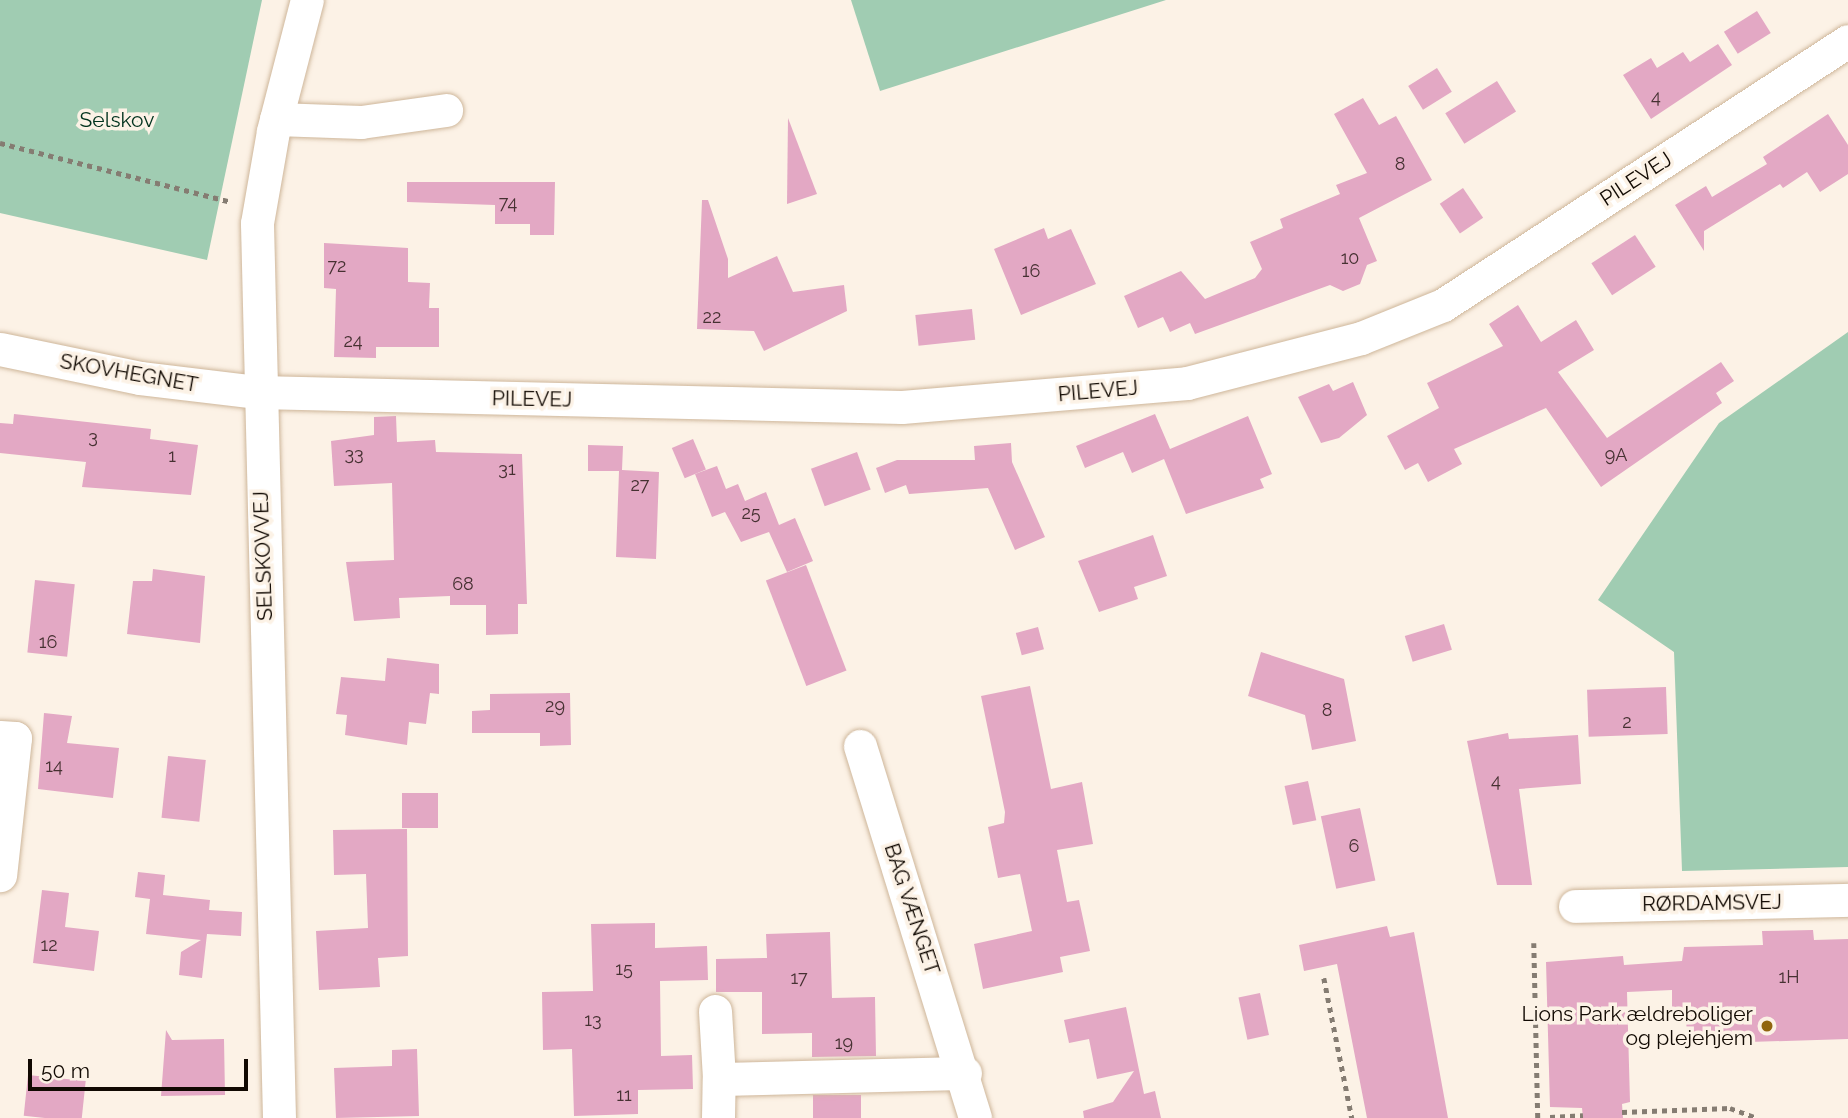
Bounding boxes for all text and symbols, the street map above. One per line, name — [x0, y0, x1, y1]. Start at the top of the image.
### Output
house number: 4 — [1651, 86, 1661, 108]
park label: Selskov — [80, 107, 154, 133]
street label: PILEVEJ — [1595, 147, 1677, 211]
house number: 8 — [1395, 153, 1405, 175]
house number: 74 — [499, 192, 517, 214]
house number: 10 — [1341, 247, 1359, 269]
house number: 72 — [327, 255, 347, 277]
house number: 16 — [1022, 260, 1040, 282]
house number: 22 — [703, 306, 721, 328]
house number: 24 — [343, 330, 363, 352]
street label: SKOVHEGNET — [58, 348, 200, 398]
street label: PILEVEJ — [1057, 375, 1139, 407]
street label: PILEVEJ — [492, 386, 572, 412]
house number: 3 — [88, 426, 98, 448]
house number: 33 — [344, 443, 364, 465]
house number: 9A — [1605, 444, 1627, 466]
house number: 1 — [168, 445, 176, 467]
house number: 31 — [498, 458, 516, 480]
house number: 27 — [630, 474, 650, 496]
street label: SELSKOVVEJ — [248, 491, 278, 621]
house number: 25 — [741, 502, 761, 524]
house number: 68 — [452, 573, 474, 595]
house number: 16 — [39, 631, 57, 653]
house number: 29 — [545, 695, 565, 717]
house number: 8 — [1322, 699, 1332, 721]
house number: 2 — [1622, 711, 1632, 733]
house number: 14 — [45, 755, 63, 777]
house number: 4 — [1491, 770, 1501, 792]
house number: 6 — [1349, 835, 1359, 857]
street label: BAG VÆNGET — [879, 840, 945, 978]
street label: RØRDAMSVEJ — [1642, 889, 1782, 917]
house number: 12 — [40, 934, 58, 956]
house number: 15 — [615, 958, 633, 980]
house number: 1H — [1779, 966, 1799, 988]
house number: 17 — [790, 967, 808, 989]
place label: Lions Park ældreboliger og plejehjem — [1522, 1001, 1753, 1051]
house number: 13 — [584, 1009, 602, 1031]
marker: Lions Park ældreboliger og plejehjem — [1759, 1018, 1775, 1034]
house number: 19 — [835, 1032, 853, 1054]
scale bar — [32, 1044, 252, 1088]
text: 50 m — [41, 1058, 90, 1083]
house number: 11 — [616, 1084, 632, 1106]

